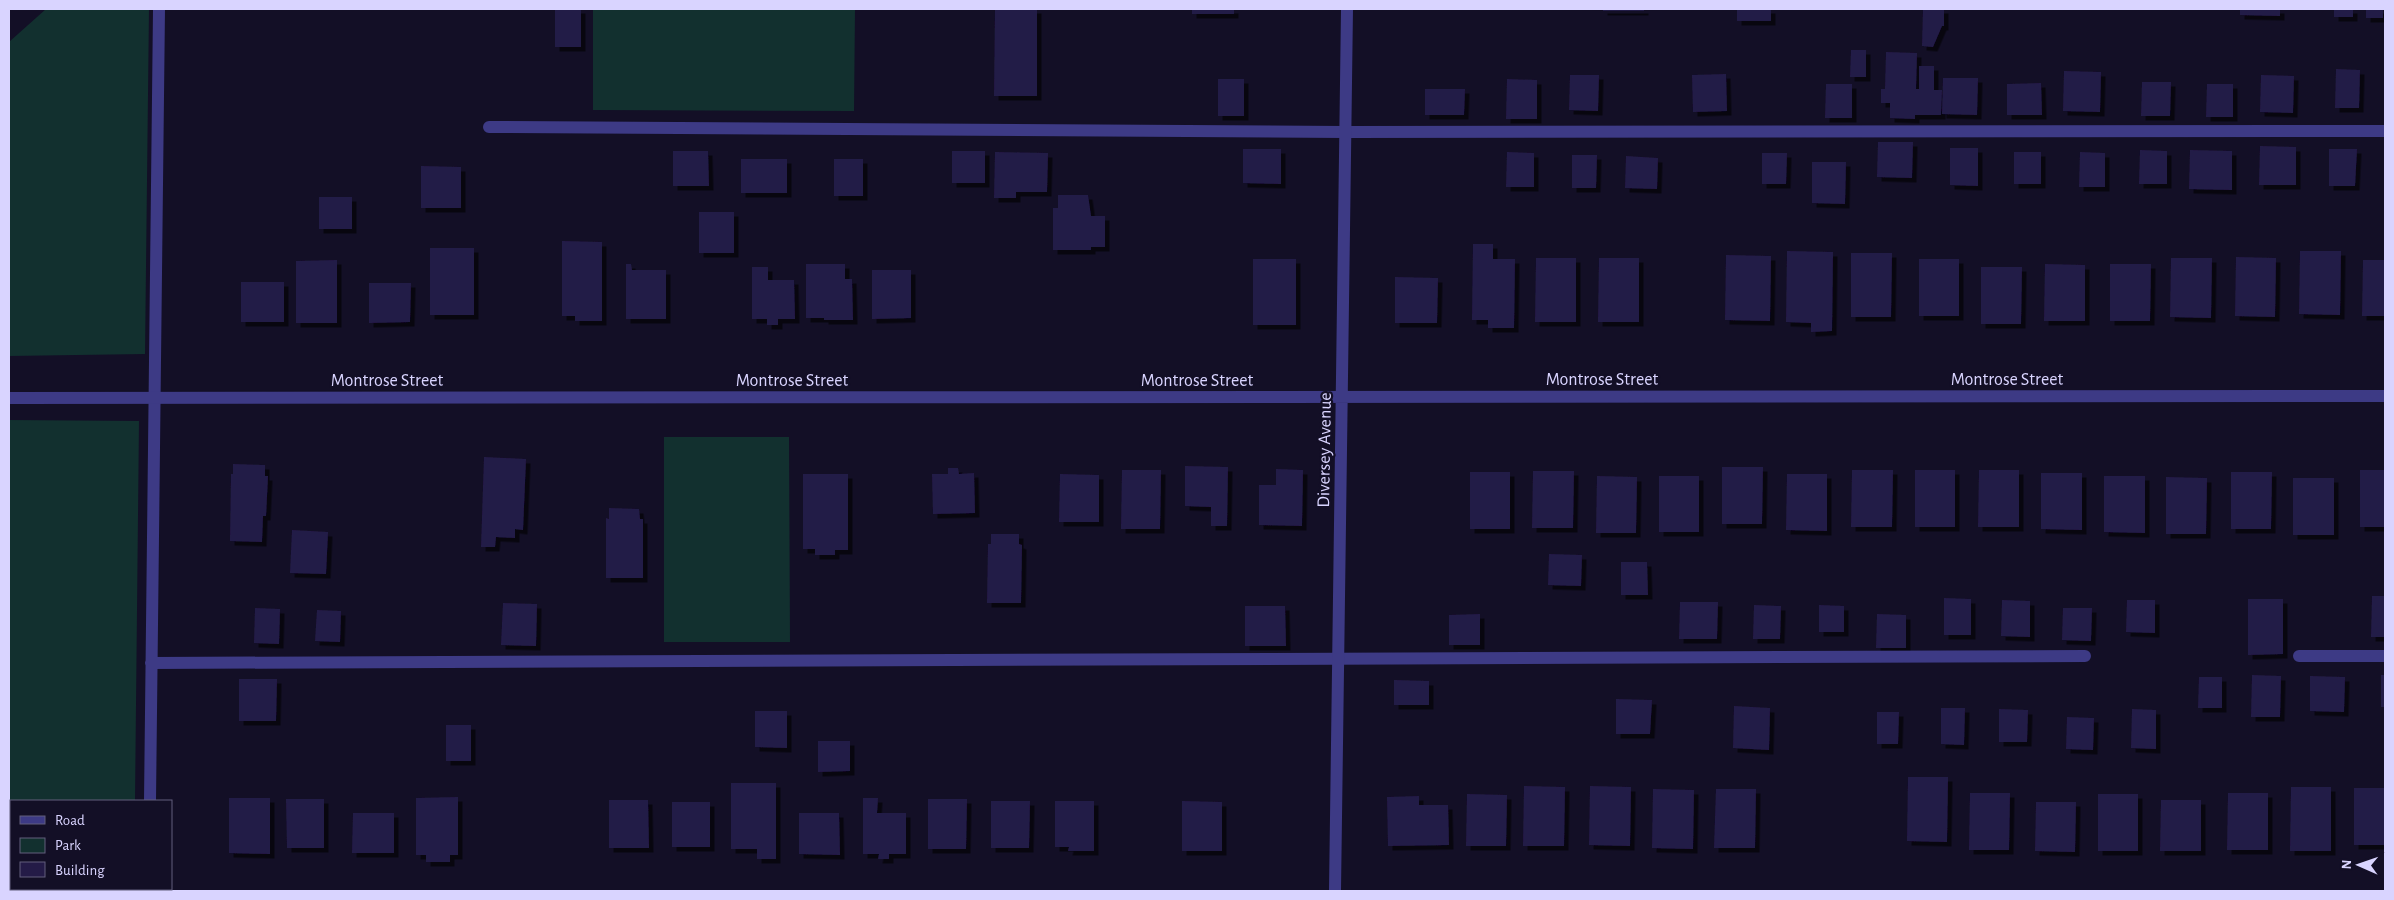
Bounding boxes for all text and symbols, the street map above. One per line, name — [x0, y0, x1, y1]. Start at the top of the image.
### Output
street label: Montrose Street — [1546, 371, 1658, 389]
street label: Montrose Street — [1951, 371, 2063, 389]
street label: Montrose Street — [331, 372, 443, 390]
street label: Montrose Street — [736, 372, 848, 390]
street label: Montrose Street — [1141, 372, 1253, 390]
street label: Diversey Avenue — [1315, 392, 1335, 508]
legend — [10, 800, 172, 890]
text: Road — [55, 813, 85, 828]
text: Park — [55, 838, 81, 853]
north arrow — [2334, 840, 2384, 890]
text: N — [2340, 859, 2354, 870]
text: Building — [55, 863, 105, 878]

